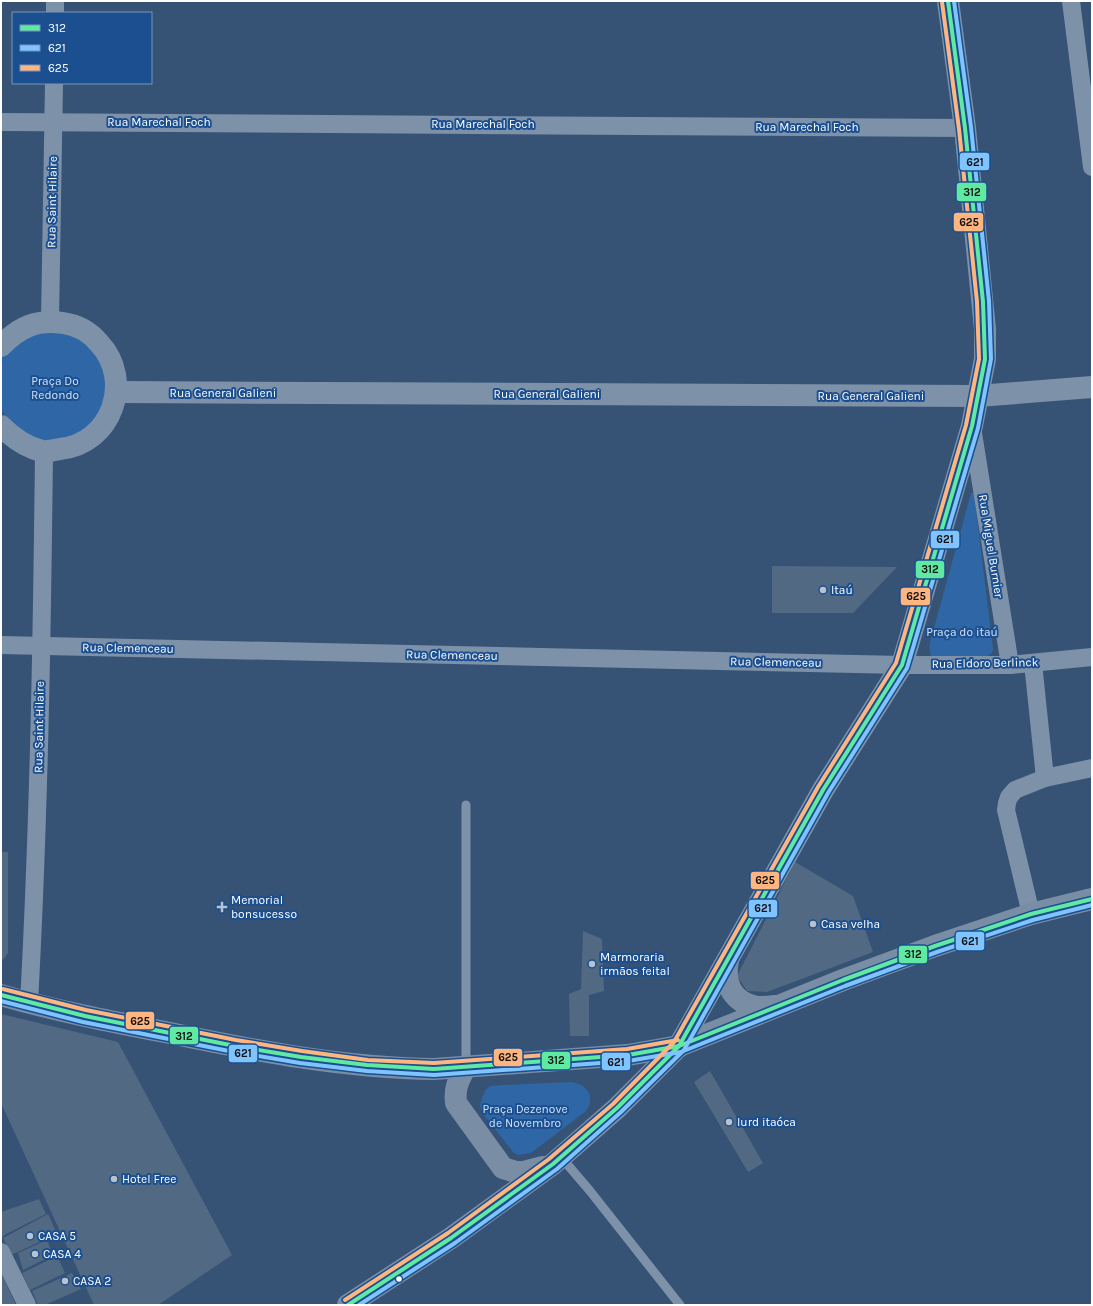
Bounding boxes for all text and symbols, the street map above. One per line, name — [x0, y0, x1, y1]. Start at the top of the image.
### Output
legend — [12, 12, 152, 84]
text: 312 — [48, 21, 66, 35]
text: 621 — [48, 41, 66, 55]
text: 625 — [48, 61, 69, 75]
street label: Rua Marechal Foch — [107, 115, 211, 129]
street label: Rua Marechal Foch — [431, 117, 535, 131]
street label: Rua Marechal Foch — [755, 120, 859, 134]
line badge: 621 — [959, 152, 990, 171]
street label: Rua Saint Hilaire — [44, 156, 60, 248]
text: 621 — [966, 156, 984, 169]
line badge: 312 — [956, 182, 987, 202]
text: 312 — [963, 186, 981, 199]
line badge: 625 — [953, 212, 984, 232]
text: 625 — [959, 216, 979, 229]
park label: Praça Do Redondo — [31, 374, 79, 402]
street label: Rua General Galieni — [170, 386, 276, 400]
street label: Rua General Galieni — [494, 387, 600, 401]
street label: Rua General Galieni — [818, 389, 924, 403]
street label: Rua Miguel Burnier — [976, 493, 1006, 599]
line badge: 621 — [930, 530, 960, 549]
text: 621 — [936, 533, 954, 546]
line badge: 312 — [915, 560, 945, 579]
text: 312 — [921, 563, 939, 576]
place label: Itaú — [831, 583, 853, 597]
marker: Itaú — [818, 585, 828, 595]
line badge: 625 — [900, 587, 931, 606]
text: 625 — [906, 590, 926, 603]
park label: Praça do itaú — [926, 625, 998, 639]
street label: Rua Clemenceau — [82, 640, 174, 656]
street label: Rua Clemenceau — [406, 647, 498, 663]
street label: Rua Clemenceau — [730, 654, 822, 670]
street label: Rua Eldoro Berlinck — [932, 655, 1039, 671]
street label: Rua Saint Hilaire — [31, 681, 47, 773]
line badge: 625 — [750, 871, 780, 890]
text: 625 — [755, 874, 775, 887]
place label: Memorial bonsucesso — [231, 893, 297, 921]
line badge: 621 — [748, 899, 778, 918]
marker: Memorial bonsucesso — [216, 901, 228, 913]
text: 621 — [754, 902, 772, 915]
place label: Casa velha — [821, 917, 880, 931]
marker: Casa velha — [808, 919, 818, 929]
line badge: 621 — [955, 931, 985, 951]
text: 621 — [961, 935, 979, 948]
line badge: 312 — [898, 945, 928, 964]
text: 312 — [904, 948, 922, 961]
place label: Marmoraria irmãos feital — [600, 950, 670, 978]
marker: Marmoraria irmãos feital — [587, 959, 597, 969]
line badge: 625 — [125, 1011, 155, 1030]
text: 625 — [130, 1015, 150, 1028]
line badge: 312 — [169, 1026, 199, 1045]
text: 312 — [175, 1030, 193, 1043]
line badge: 621 — [228, 1044, 258, 1063]
text: 621 — [234, 1047, 252, 1060]
line badge: 625 — [493, 1048, 523, 1067]
text: 625 — [498, 1051, 518, 1064]
line badge: 312 — [541, 1051, 571, 1070]
line badge: 621 — [601, 1052, 631, 1071]
text: 312 — [547, 1054, 565, 1067]
text: 621 — [607, 1056, 625, 1069]
park label: Praça Dezenove de Novembro — [482, 1102, 568, 1130]
place label: Iurd itaóca — [737, 1115, 796, 1129]
marker: Iurd itaóca — [724, 1117, 734, 1127]
place label: Hotel Free — [122, 1172, 176, 1186]
marker: Hotel Free — [109, 1174, 119, 1184]
place label: CASA 5 — [38, 1229, 76, 1243]
marker: CASA 5 — [25, 1231, 35, 1241]
place label: CASA 4 — [43, 1247, 81, 1261]
marker: CASA 4 — [30, 1249, 40, 1259]
place label: CASA 2 — [73, 1274, 111, 1288]
unlabelled marker — [394, 1274, 404, 1284]
marker: CASA 2 — [60, 1276, 70, 1286]

